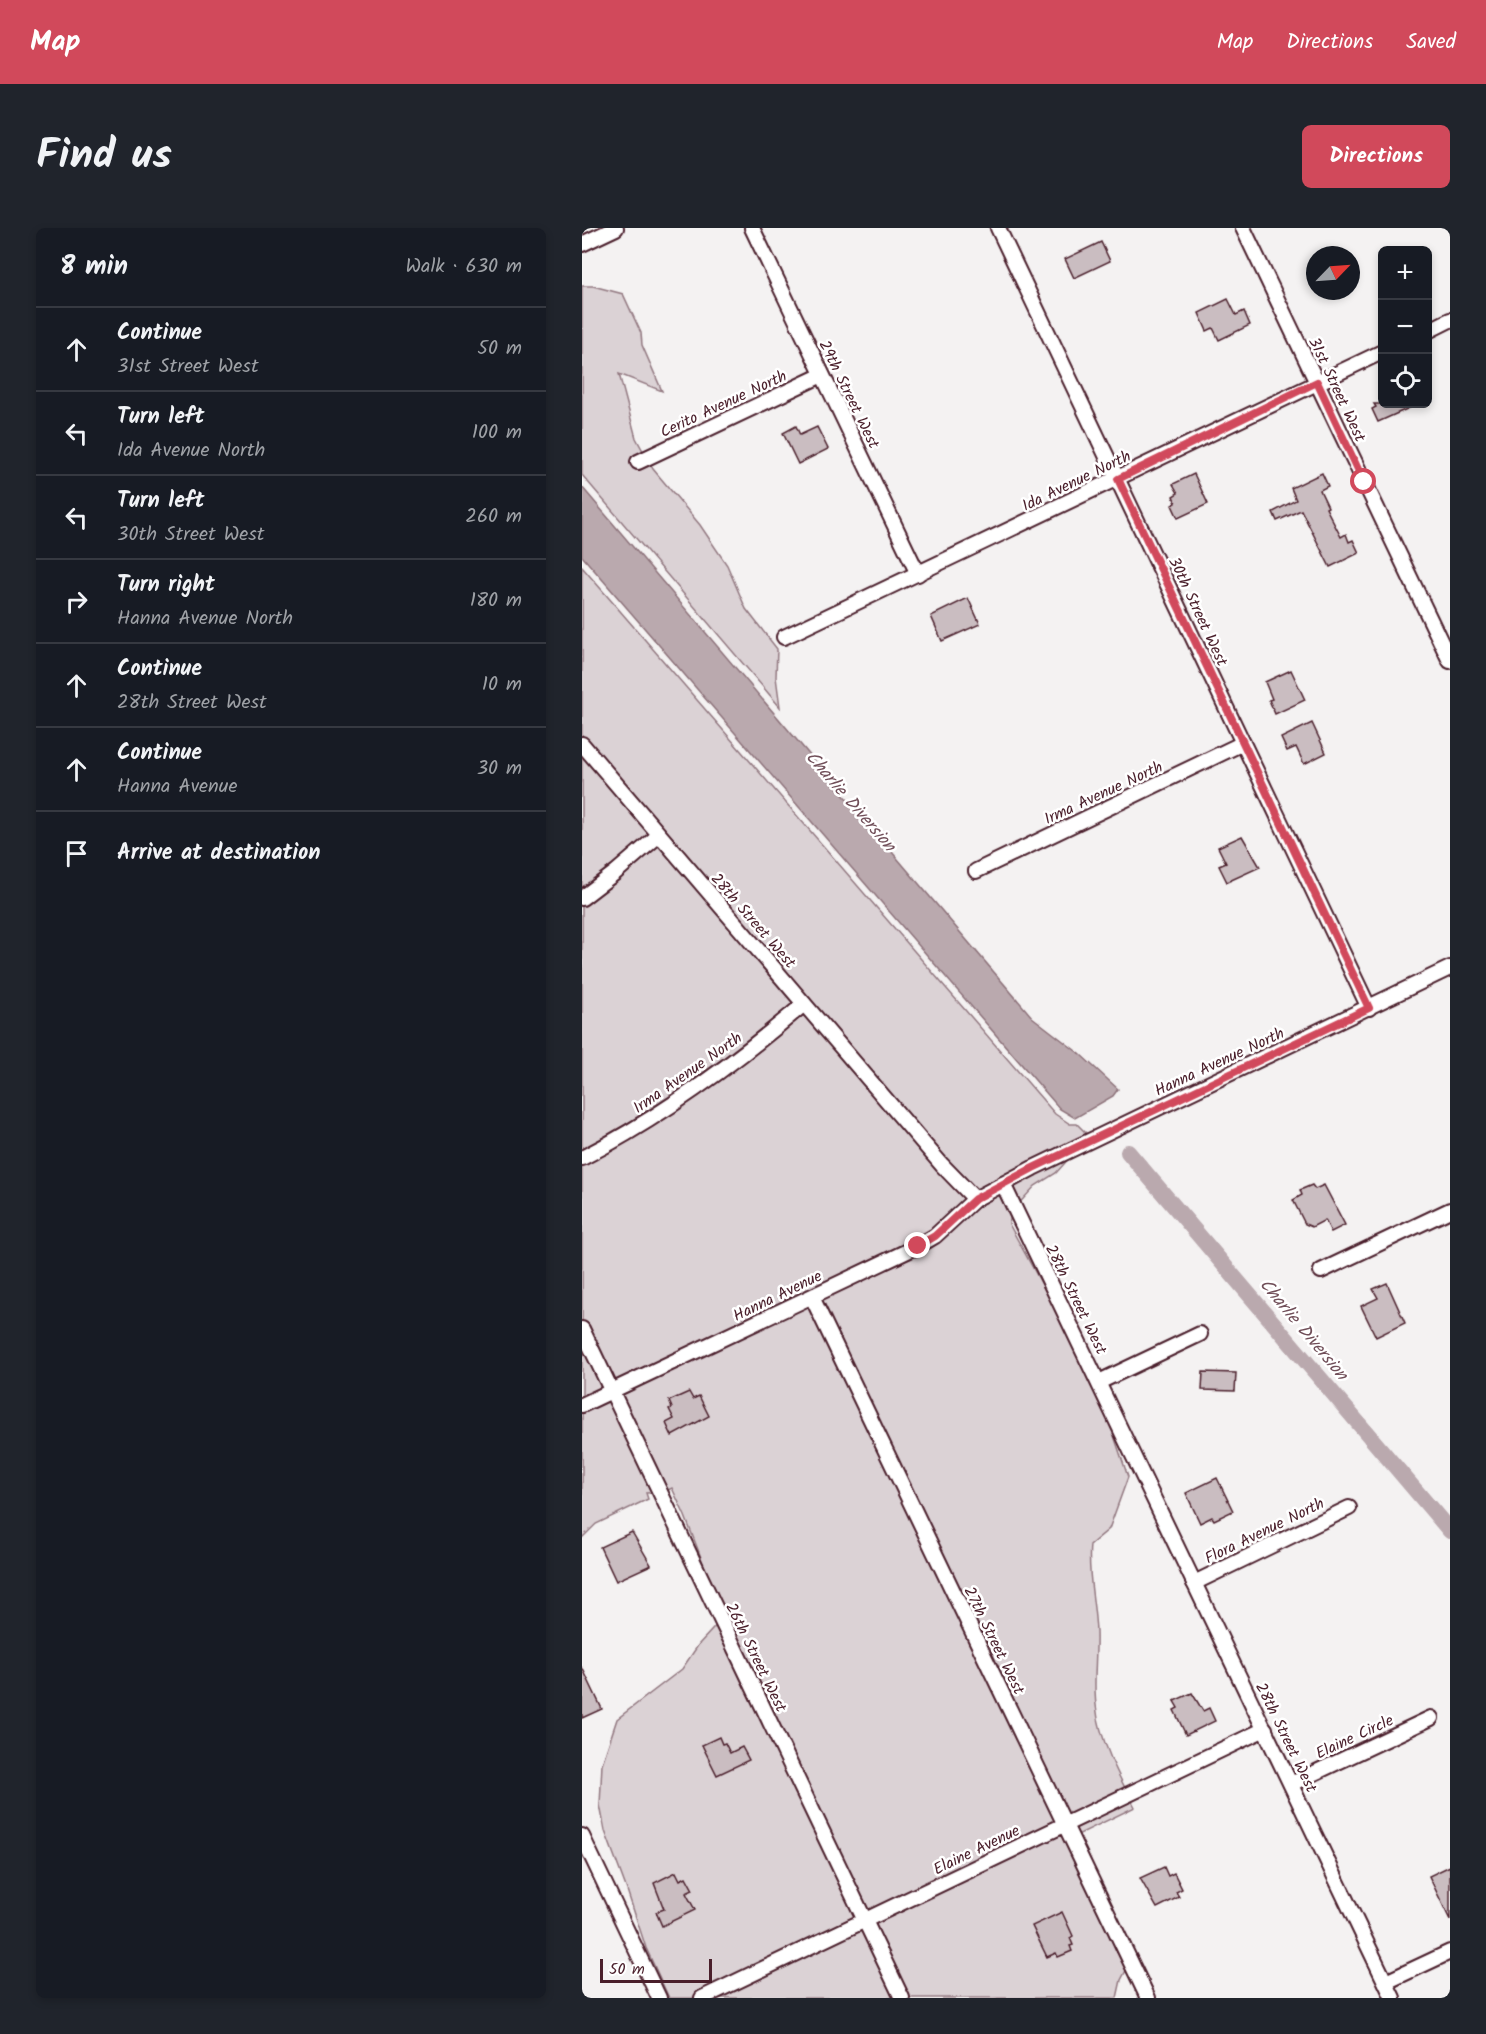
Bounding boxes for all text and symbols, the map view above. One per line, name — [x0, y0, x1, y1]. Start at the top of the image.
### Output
text: Map — [30, 20, 81, 65]
text: Map — [1217, 26, 1253, 59]
text: Directions — [1286, 26, 1373, 59]
text: Saved — [1406, 26, 1456, 59]
text: Find us — [36, 123, 172, 190]
button: Directions — [1302, 125, 1450, 188]
text: 8 min — [60, 246, 128, 288]
north arrow — [1306, 246, 1360, 300]
map controls — [1378, 246, 1432, 408]
button: + — [1378, 246, 1432, 300]
text: Walk · 630 m — [405, 251, 522, 283]
button: − — [1378, 300, 1432, 354]
text: Continue — [117, 316, 202, 351]
icon: ahead — [60, 333, 93, 366]
text: 50 m — [477, 333, 522, 365]
street label: 31st Street West — [1301, 333, 1372, 447]
street label: 29th Street West — [812, 336, 886, 454]
text: 31st Street West — [117, 351, 259, 383]
button: locate — [1378, 354, 1432, 408]
street label: Cerito Avenue North — [656, 364, 791, 445]
text: Turn left — [117, 400, 204, 435]
icon: left — [60, 417, 93, 450]
text: 100 m — [472, 417, 522, 449]
text: Ida Avenue North — [117, 435, 265, 467]
street label: Ida Avenue North — [1018, 444, 1135, 519]
route start — [1350, 468, 1376, 494]
text: Turn left — [117, 484, 204, 519]
icon: left — [60, 501, 93, 534]
text: 260 m — [465, 501, 522, 533]
text: 30th Street West — [117, 519, 265, 551]
street label: 30th Street West — [1161, 553, 1234, 671]
text: Turn right — [117, 568, 215, 603]
icon: right — [60, 585, 93, 618]
text: 180 m — [470, 585, 522, 617]
text: Hanna Avenue North — [117, 603, 293, 635]
text: Continue — [117, 652, 202, 687]
icon: ahead — [60, 669, 93, 702]
text: 10 m — [482, 669, 522, 701]
text: 28th Street West — [117, 687, 267, 719]
text: Continue — [117, 736, 202, 771]
water label: Charlie Diversion — [798, 745, 903, 860]
icon: ahead — [60, 753, 93, 786]
text: 30 m — [477, 753, 522, 785]
street label: Irma Avenue North — [1040, 755, 1167, 832]
text: Hanna Avenue — [117, 771, 237, 803]
text: Arrive at destination — [117, 836, 320, 871]
icon: arrive — [60, 837, 93, 870]
street label: 28th Street West — [704, 868, 802, 975]
street label: Hanna Avenue North — [1151, 1021, 1289, 1103]
street label: Irma Avenue North — [628, 1026, 748, 1120]
route end — [904, 1232, 930, 1258]
street label: 28th Street West — [1038, 1240, 1114, 1360]
street label: Hanna Avenue — [729, 1264, 826, 1329]
water label: Charlie Diversion — [1251, 1272, 1355, 1389]
street label: Flora Avenue North — [1201, 1492, 1329, 1571]
street label: 27th Street West — [957, 1582, 1031, 1700]
street label: 26th Street West — [718, 1599, 793, 1717]
street label: 28th Street West — [1248, 1678, 1324, 1798]
street label: Elaine Circle — [1311, 1708, 1398, 1766]
street label: Elaine Avenue — [929, 1819, 1024, 1882]
scale bar — [600, 1956, 712, 1984]
text: 50 m — [609, 1957, 645, 1982]

